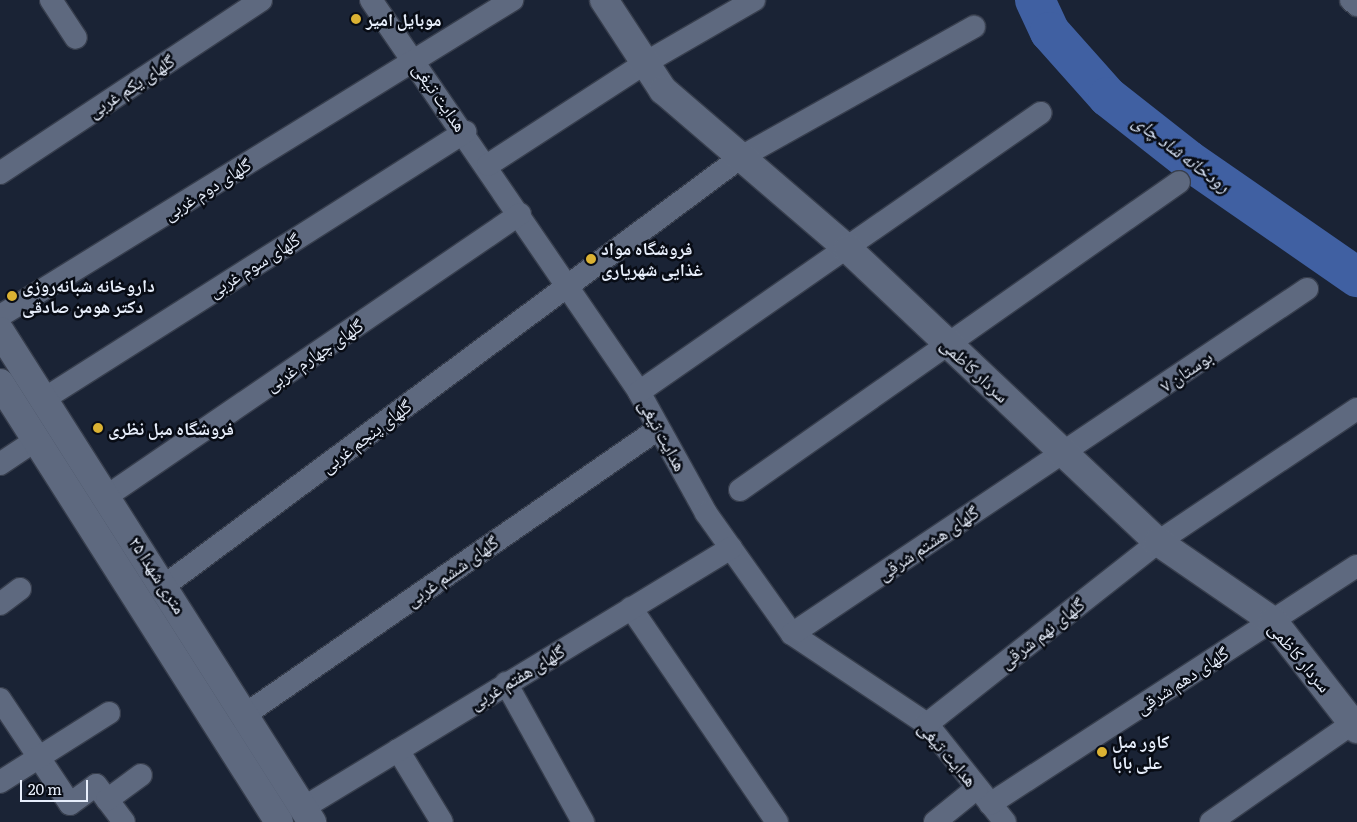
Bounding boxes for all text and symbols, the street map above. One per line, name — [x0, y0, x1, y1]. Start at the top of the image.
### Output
place label: موبایل امیر — [366, 8, 442, 30]
marker: موبایل امیر — [350, 13, 362, 25]
street label: گلهای یکم غربی — [84, 50, 178, 122]
street label: هدایت تیغی — [409, 58, 471, 136]
water label: رودخانه شاد چای — [1129, 109, 1235, 197]
street label: گلهای دوم غربی — [159, 153, 255, 225]
street label: گلهای سوم غربی — [204, 228, 304, 302]
place label: فروشگاه مواد غذایی شهریاری — [601, 238, 703, 280]
marker: فروشگاه مواد غذایی شهریاری — [585, 253, 597, 265]
place label: داروخانه شبانه‌روزی دکتر هومن صادقی — [22, 275, 155, 318]
marker: داروخانه شبانه‌روزی دکتر هومن صادقی — [6, 290, 18, 302]
street label: گلهای چهارم غربی — [261, 314, 367, 396]
street label: سردار کاظمی — [937, 333, 1013, 407]
street label: بوستان ۷ — [1156, 346, 1216, 396]
street label: گلهای پنجم غربی — [316, 395, 416, 477]
street label: هدایت تیغی — [634, 395, 692, 475]
place label: فروشگاه مبل نظری — [108, 417, 234, 439]
marker: فروشگاه مبل نظری — [92, 422, 104, 434]
street label: گلهای هشتم شرقی — [873, 501, 983, 585]
street label: گلهای ششم غربی — [401, 531, 503, 611]
street label: ۲۵ متری شهدا — [125, 532, 191, 618]
street label: گلهای نهم شرقی — [995, 593, 1089, 673]
street label: سردار کاظمی — [1264, 617, 1336, 697]
street label: گلهای هفتم غربی — [465, 640, 569, 714]
street label: گلهای دهم شرقی — [1131, 642, 1233, 718]
street label: هدایت تیغی — [914, 717, 982, 791]
place label: کاور مبل علی بابا — [1112, 731, 1169, 774]
marker: کاور مبل علی بابا — [1096, 746, 1108, 758]
scale bar — [22, 770, 90, 802]
text: 20 m — [28, 777, 62, 800]

